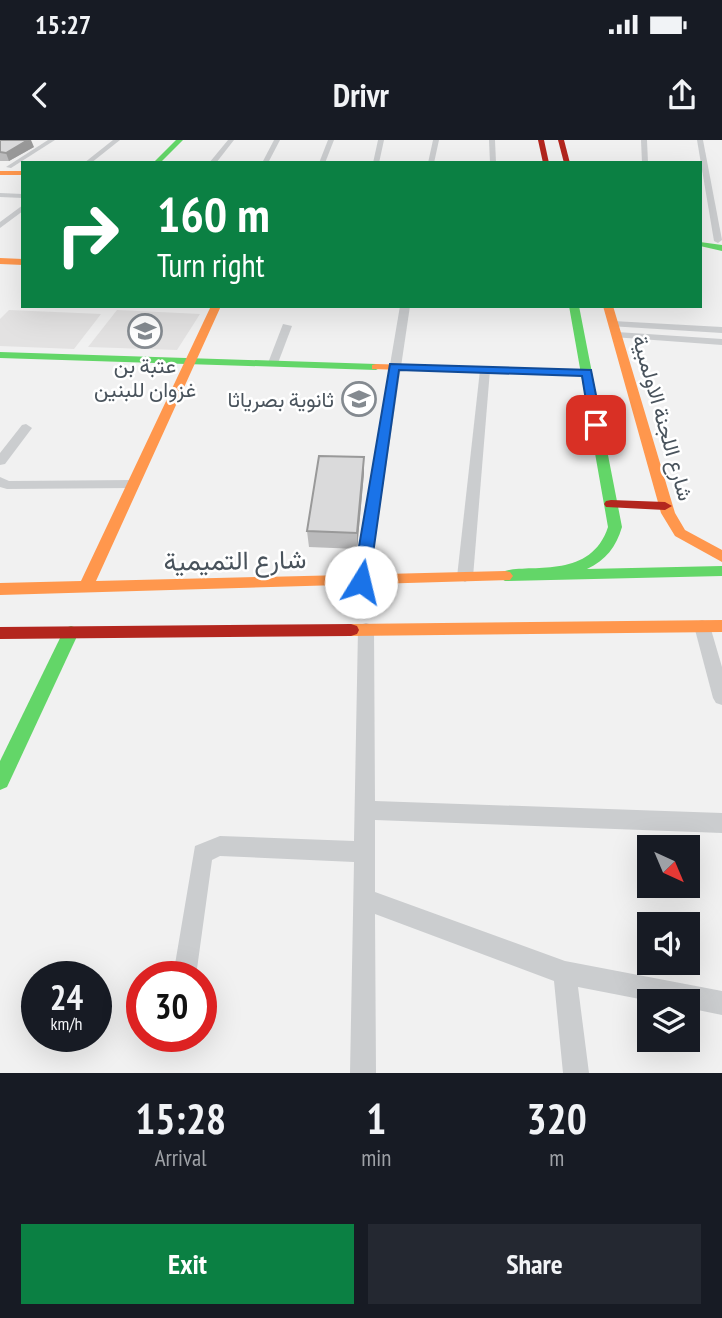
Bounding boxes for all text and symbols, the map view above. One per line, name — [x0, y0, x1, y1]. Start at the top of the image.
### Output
text: 15:27 — [35, 8, 91, 41]
text: Drivr — [333, 74, 389, 116]
icon: back — [21, 76, 59, 114]
icon: share — [663, 76, 701, 114]
text: 160 m — [157, 182, 270, 246]
icon: right — [42, 189, 133, 280]
text: Turn right — [157, 244, 265, 286]
school or university icon: عتبة بن غزوان للبنين — [126, 312, 164, 350]
street label: شارع اللجنة الاولمبية — [625, 332, 700, 504]
place label: عتبة بن غزوان للبنين — [94, 352, 196, 403]
school or university icon: ثانوية بصرياثا — [340, 380, 378, 418]
place label: ثانوية بصرياثا — [227, 386, 334, 413]
pin — [566, 395, 626, 455]
icon: arrive — [577, 406, 615, 444]
street label: شارع التميمية — [163, 542, 307, 580]
position arrow — [324, 545, 398, 619]
north arrow — [637, 835, 700, 898]
map controls — [637, 835, 700, 1052]
button: sound — [637, 912, 700, 975]
speed limit sign: 30 — [126, 961, 217, 1052]
text: 24 — [50, 974, 83, 1020]
button: layers — [637, 989, 700, 1052]
text: km/h — [51, 1012, 82, 1035]
text: 15:28 — [135, 1091, 226, 1146]
text: 1 — [366, 1091, 386, 1146]
text: 320 — [527, 1091, 587, 1146]
text: Arrival — [155, 1143, 207, 1172]
text: min — [361, 1143, 391, 1172]
text: m — [549, 1143, 564, 1172]
button: Exit — [21, 1224, 354, 1304]
button: Share — [368, 1224, 701, 1304]

